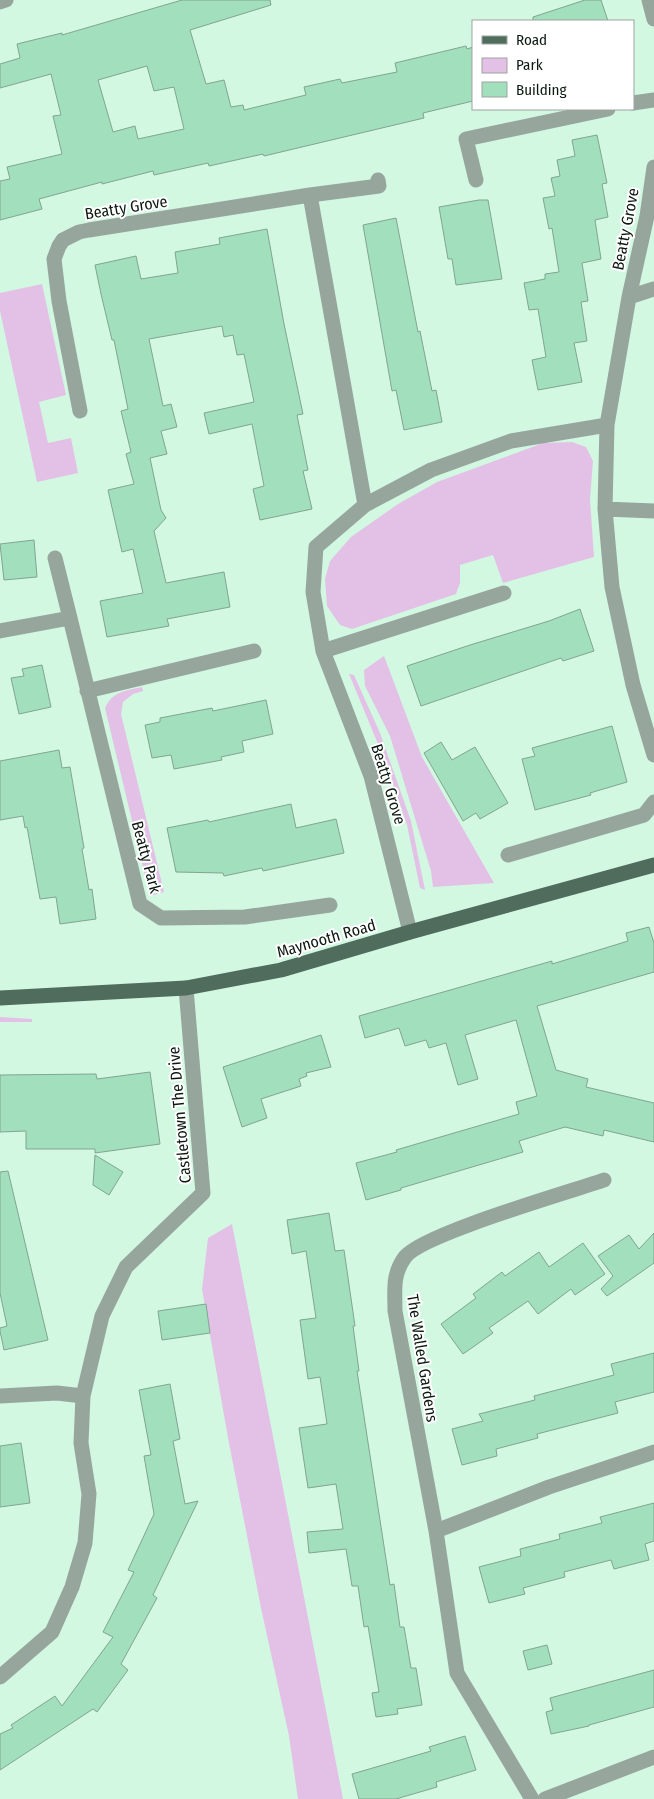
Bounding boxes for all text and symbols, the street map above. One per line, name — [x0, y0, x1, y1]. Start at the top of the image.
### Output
legend — [472, 20, 634, 110]
text: Road — [516, 31, 547, 49]
text: Park — [516, 56, 543, 74]
text: Building — [516, 81, 567, 99]
street label: Beatty Grove — [608, 186, 643, 272]
street label: Beatty Grove — [83, 192, 169, 223]
street label: Beatty Grove — [367, 742, 410, 827]
street label: Beatty Park — [128, 819, 165, 896]
street label: Maynooth Road — [275, 915, 378, 962]
street label: Castletown The Drive — [164, 1046, 195, 1184]
street label: The Walled Gardens — [403, 1293, 442, 1424]

